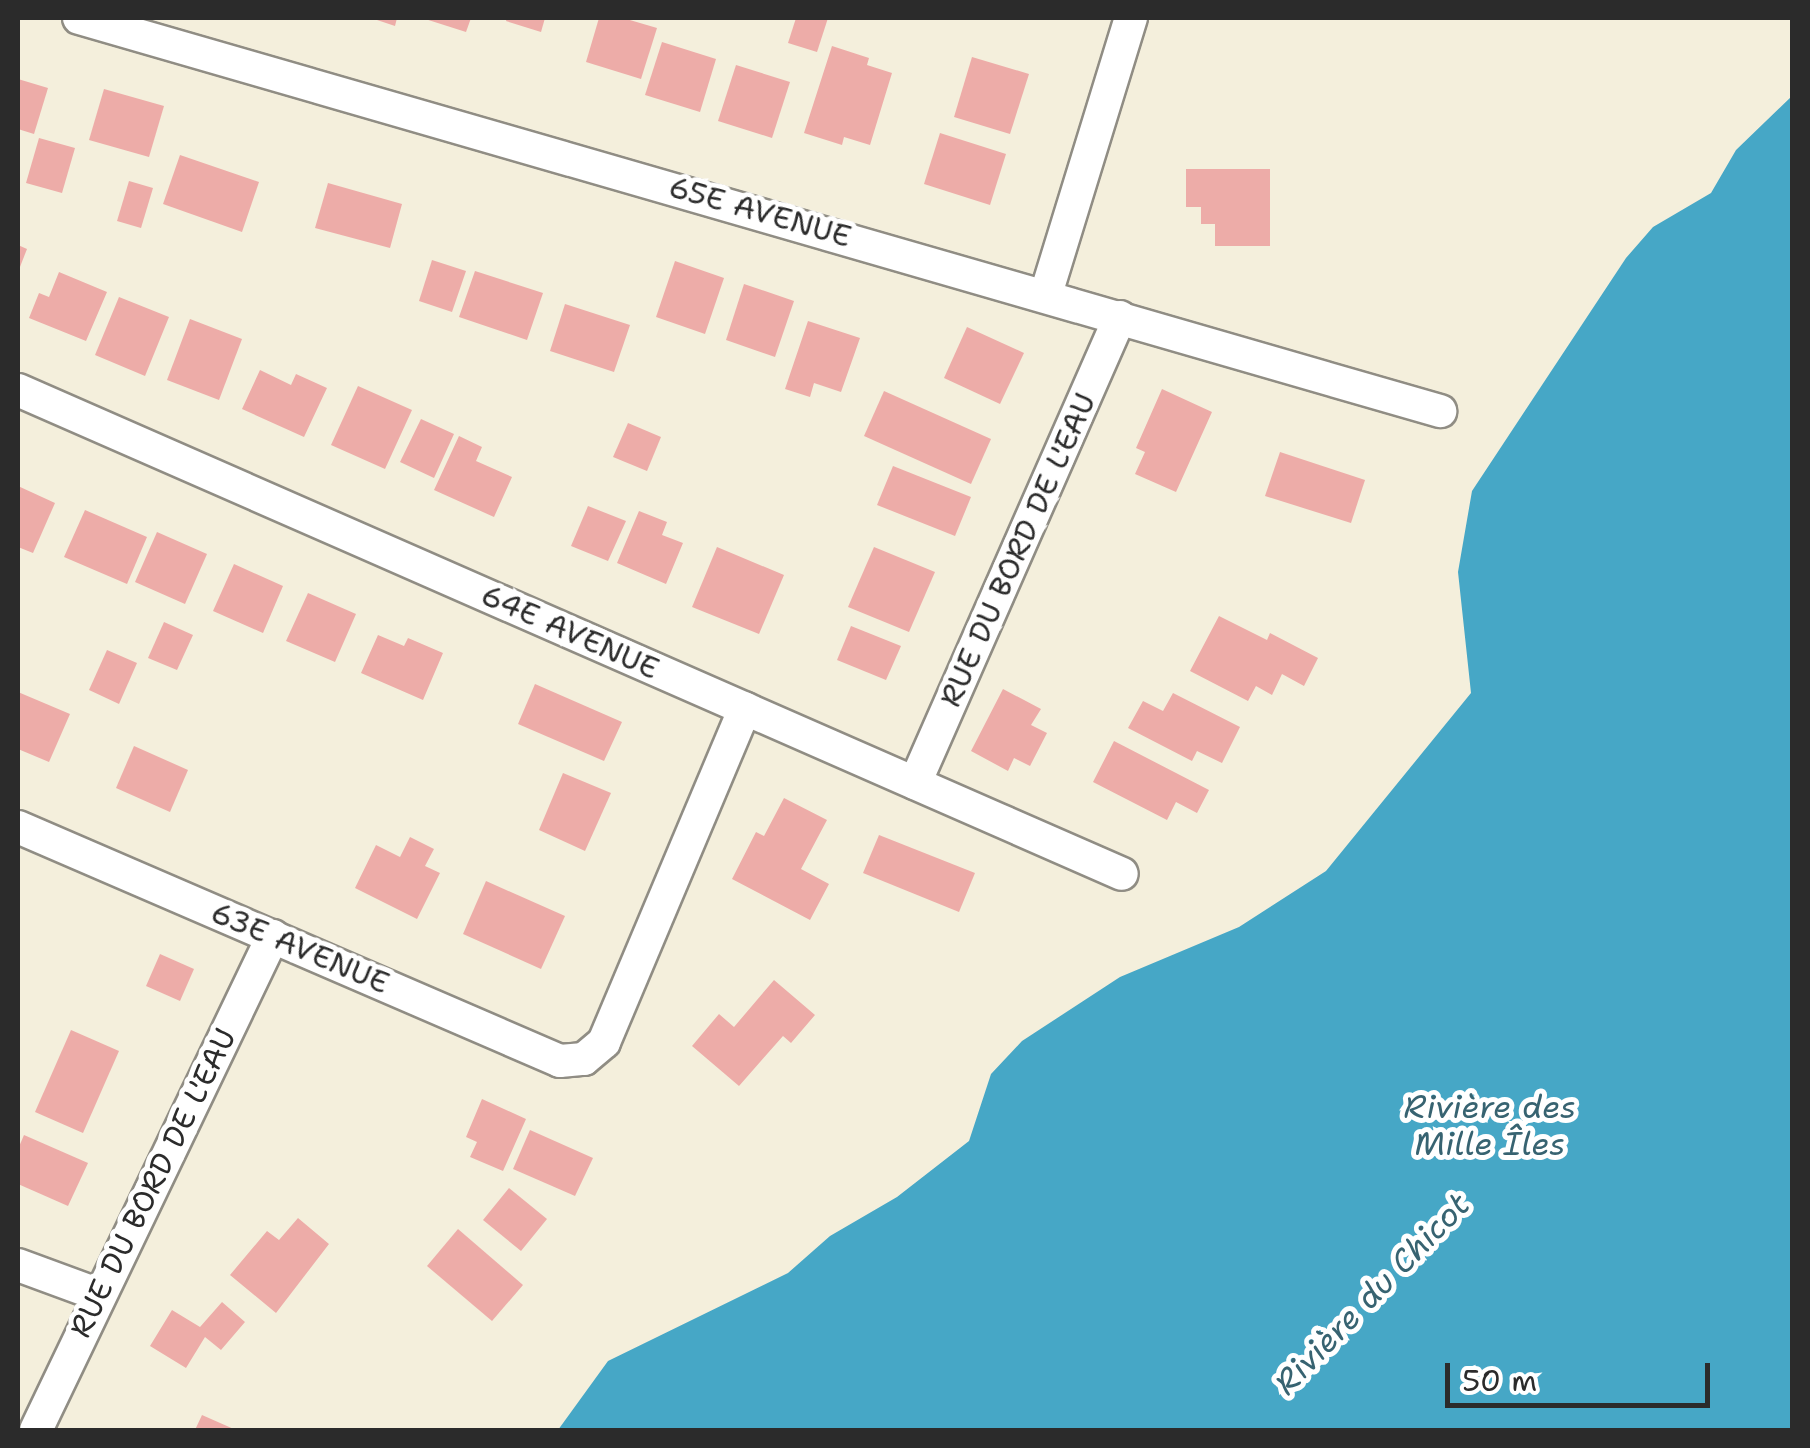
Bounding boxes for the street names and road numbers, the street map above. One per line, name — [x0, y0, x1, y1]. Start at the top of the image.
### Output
street label: 65E AVENUE — [665, 169, 855, 255]
street label: RUE DU BORD DE L'EAU — [933, 388, 1103, 712]
street label: 64E AVENUE — [476, 577, 664, 687]
street label: 63E AVENUE — [206, 894, 394, 1002]
street label: RUE DU BORD DE L'EAU — [62, 1023, 244, 1343]

